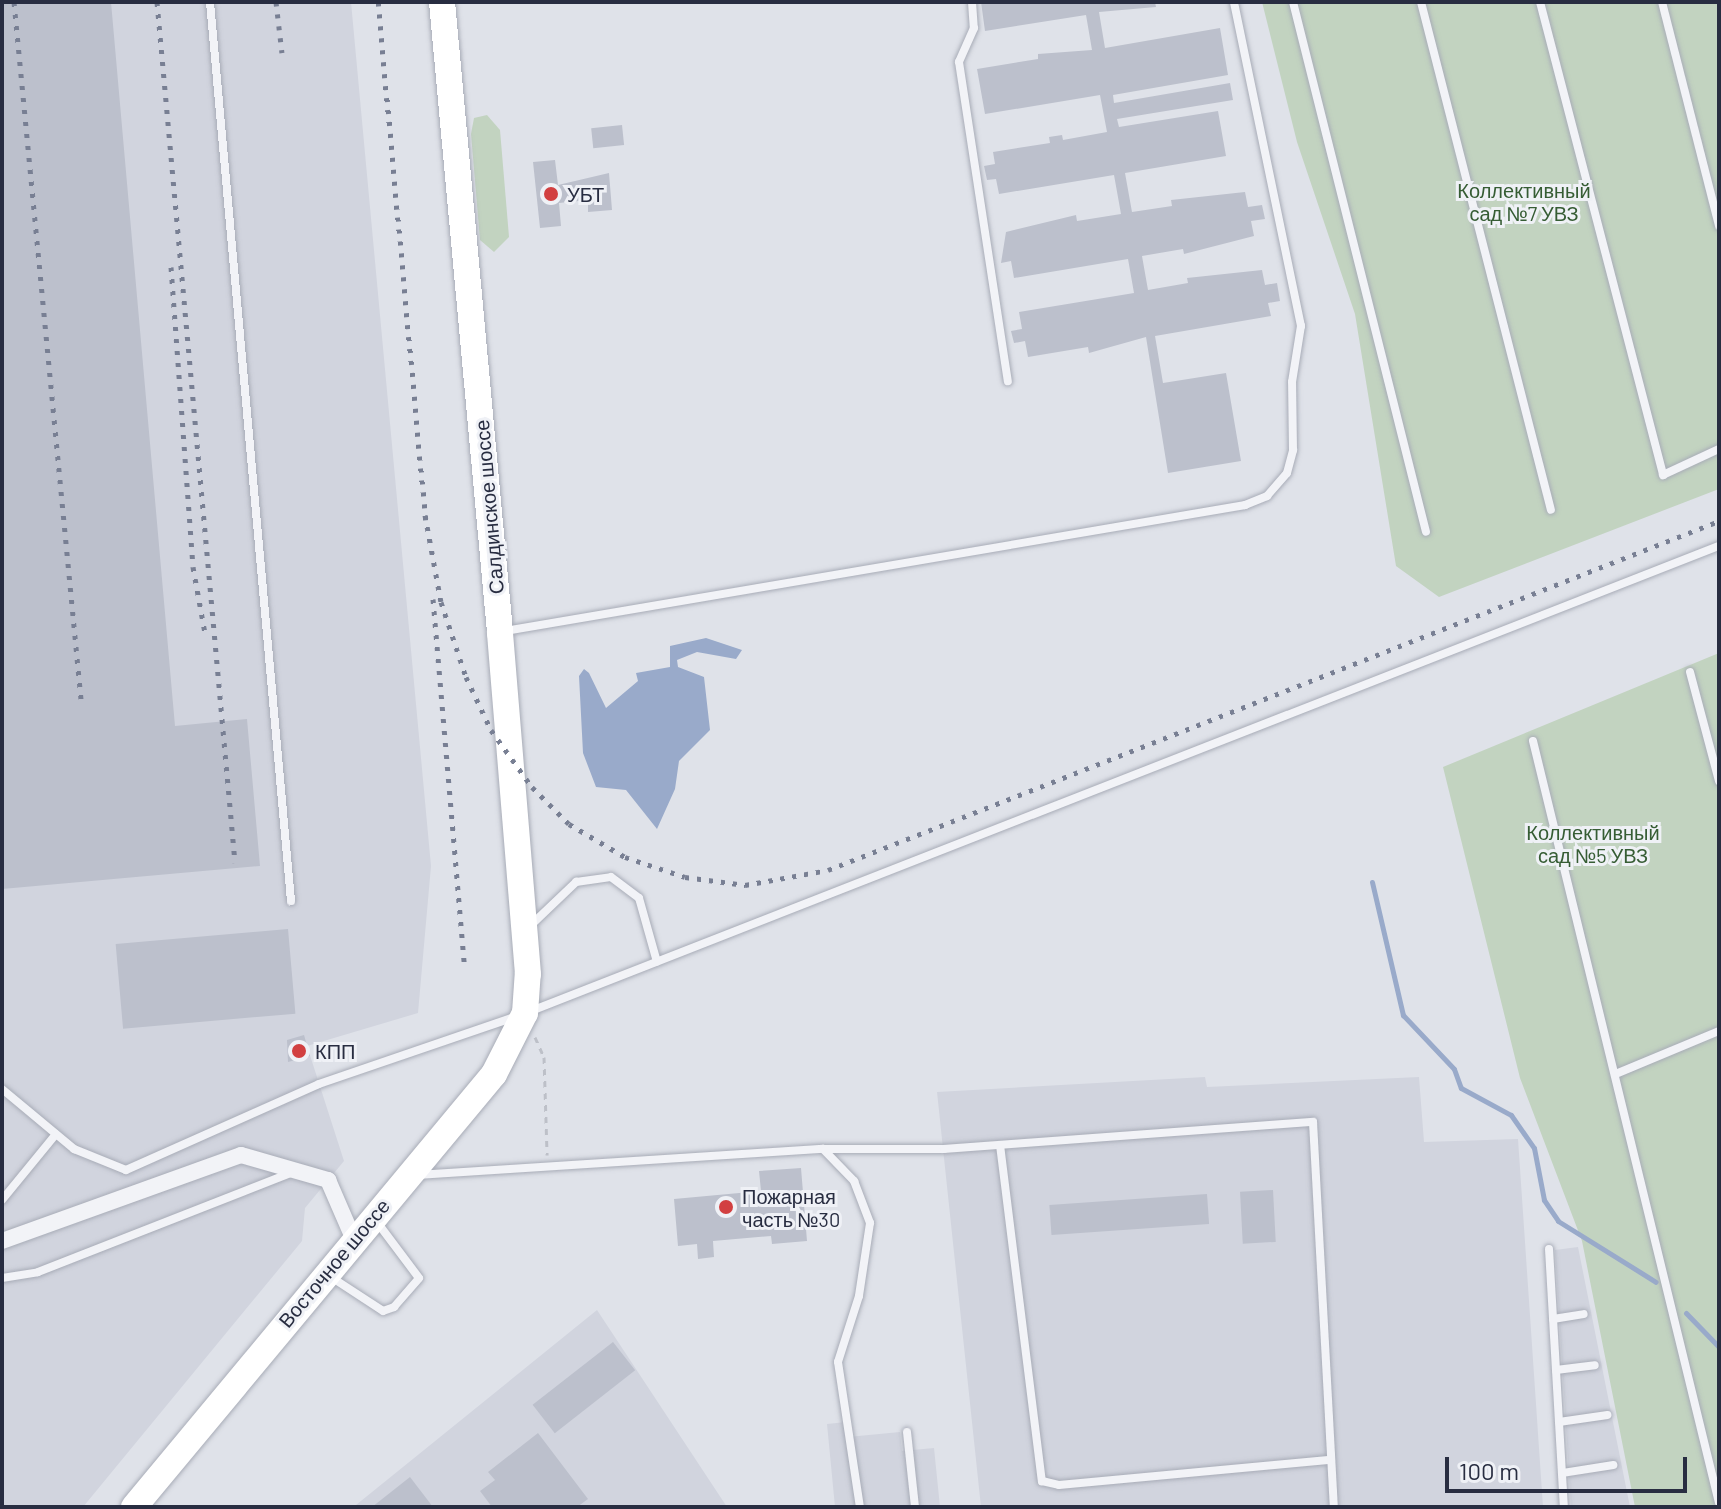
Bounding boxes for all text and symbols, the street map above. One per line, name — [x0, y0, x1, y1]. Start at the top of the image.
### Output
park label: Коллективный сад №7 УВЗ — [1457, 179, 1591, 226]
place label: УБТ — [567, 182, 604, 206]
marker: УБТ — [542, 185, 560, 203]
street label: Салдинское шоссе — [469, 419, 509, 595]
park label: Коллективный сад №5 УВЗ — [1526, 821, 1660, 868]
place label: КПП — [315, 1039, 355, 1063]
marker: КПП — [290, 1042, 308, 1060]
place label: Пожарная часть №30 — [742, 1184, 840, 1231]
street label: Восточное шоссе — [273, 1194, 395, 1332]
marker: Пожарная часть №30 — [717, 1198, 735, 1216]
scale bar — [1449, 1441, 1691, 1491]
text: 100 m — [1459, 1456, 1519, 1485]

